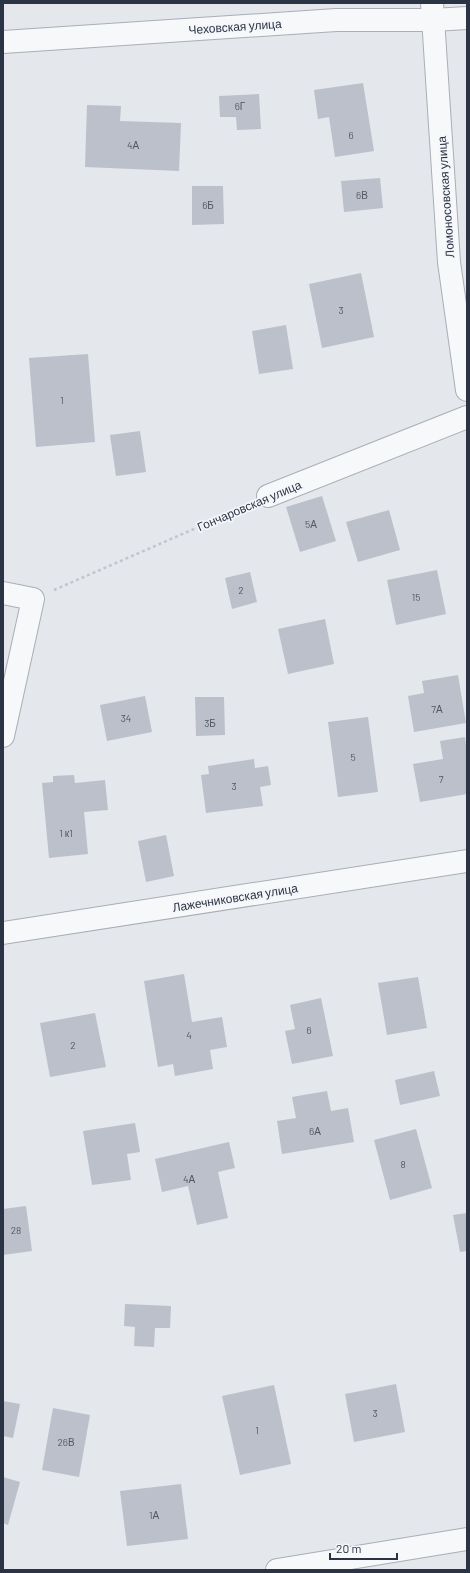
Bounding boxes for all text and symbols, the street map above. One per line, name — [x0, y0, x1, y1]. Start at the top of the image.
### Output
street label: Чеховская улица — [188, 16, 282, 37]
house number: 6Г — [235, 100, 246, 112]
house number: 6 — [348, 129, 354, 141]
street label: Ломоносовская улица — [434, 135, 457, 258]
house number: 4А — [127, 139, 139, 151]
house number: 6В — [356, 189, 368, 201]
house number: 6Б — [202, 199, 214, 211]
house number: 3 — [338, 304, 344, 316]
house number: 1 — [60, 394, 64, 406]
street label: Гончаровская улица — [195, 477, 304, 534]
house number: 5А — [305, 518, 317, 530]
house number: 2 — [238, 584, 244, 596]
house number: 15 — [412, 591, 420, 603]
house number: 7А — [431, 703, 443, 715]
house number: 34 — [121, 712, 131, 724]
house number: 3Б — [204, 717, 216, 729]
house number: 5 — [350, 751, 356, 763]
house number: 7 — [439, 773, 444, 785]
house number: 3 — [231, 780, 237, 792]
house number: 1 к1 — [59, 827, 73, 839]
street label: Лажечниковская улица — [171, 880, 299, 915]
house number: 6 — [306, 1024, 312, 1036]
house number: 4 — [186, 1029, 192, 1041]
house number: 2 — [70, 1039, 76, 1051]
house number: 6А — [309, 1125, 321, 1137]
house number: 8 — [400, 1158, 406, 1170]
house number: 4А — [183, 1173, 195, 1185]
house number: 28 — [11, 1224, 21, 1236]
house number: 3 — [372, 1407, 378, 1419]
house number: 1 — [255, 1424, 259, 1436]
house number: 26В — [57, 1436, 75, 1448]
house number: 1А — [149, 1509, 159, 1521]
scale bar — [330, 1535, 397, 1561]
text: 20 m — [336, 1541, 362, 1555]

